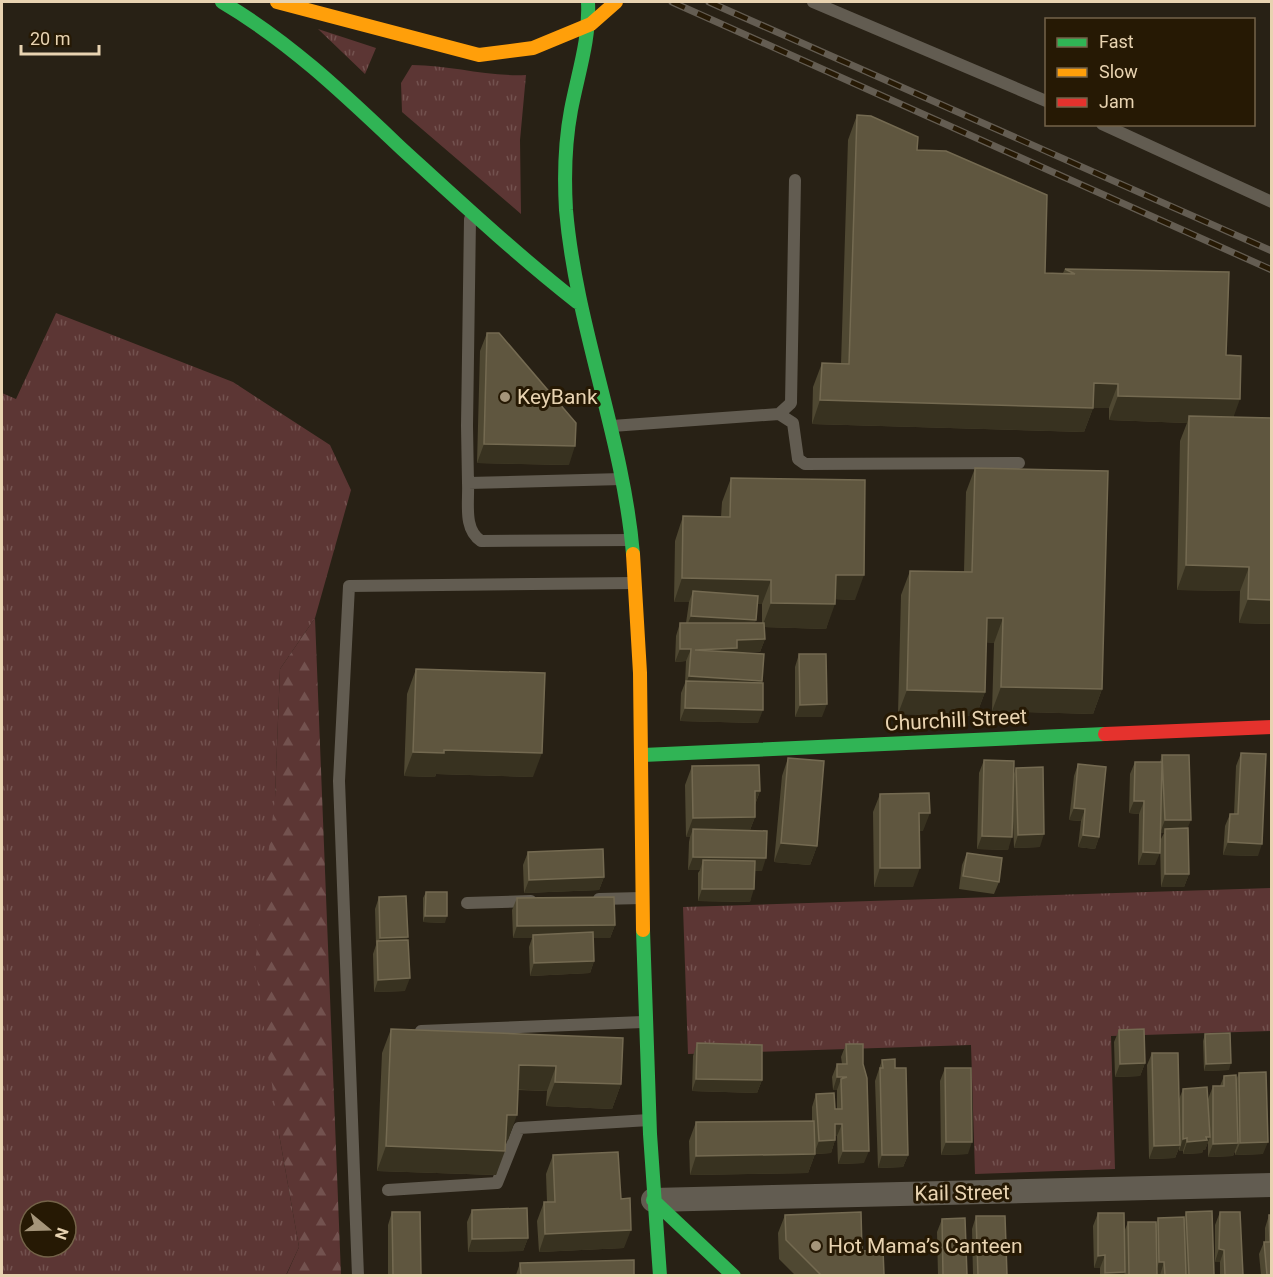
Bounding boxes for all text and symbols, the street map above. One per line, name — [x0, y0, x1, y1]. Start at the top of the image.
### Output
scale bar — [21, 18, 99, 56]
legend — [1045, 18, 1255, 126]
text: 20 m — [30, 28, 70, 49]
text: Fast — [1099, 31, 1134, 52]
text: Slow — [1099, 61, 1138, 82]
text: Jam — [1099, 91, 1135, 112]
place label: KeyBank — [517, 385, 598, 409]
marker: KeyBank — [498, 390, 512, 404]
street label: Churchill Street — [884, 704, 1028, 736]
street label: Kail Street — [914, 1180, 1010, 1206]
north arrow — [18, 1199, 78, 1259]
text: N — [51, 1225, 73, 1242]
place label: Hot Mama’s Canteen — [828, 1234, 1022, 1258]
marker: Hot Mama’s Canteen — [809, 1239, 823, 1253]

